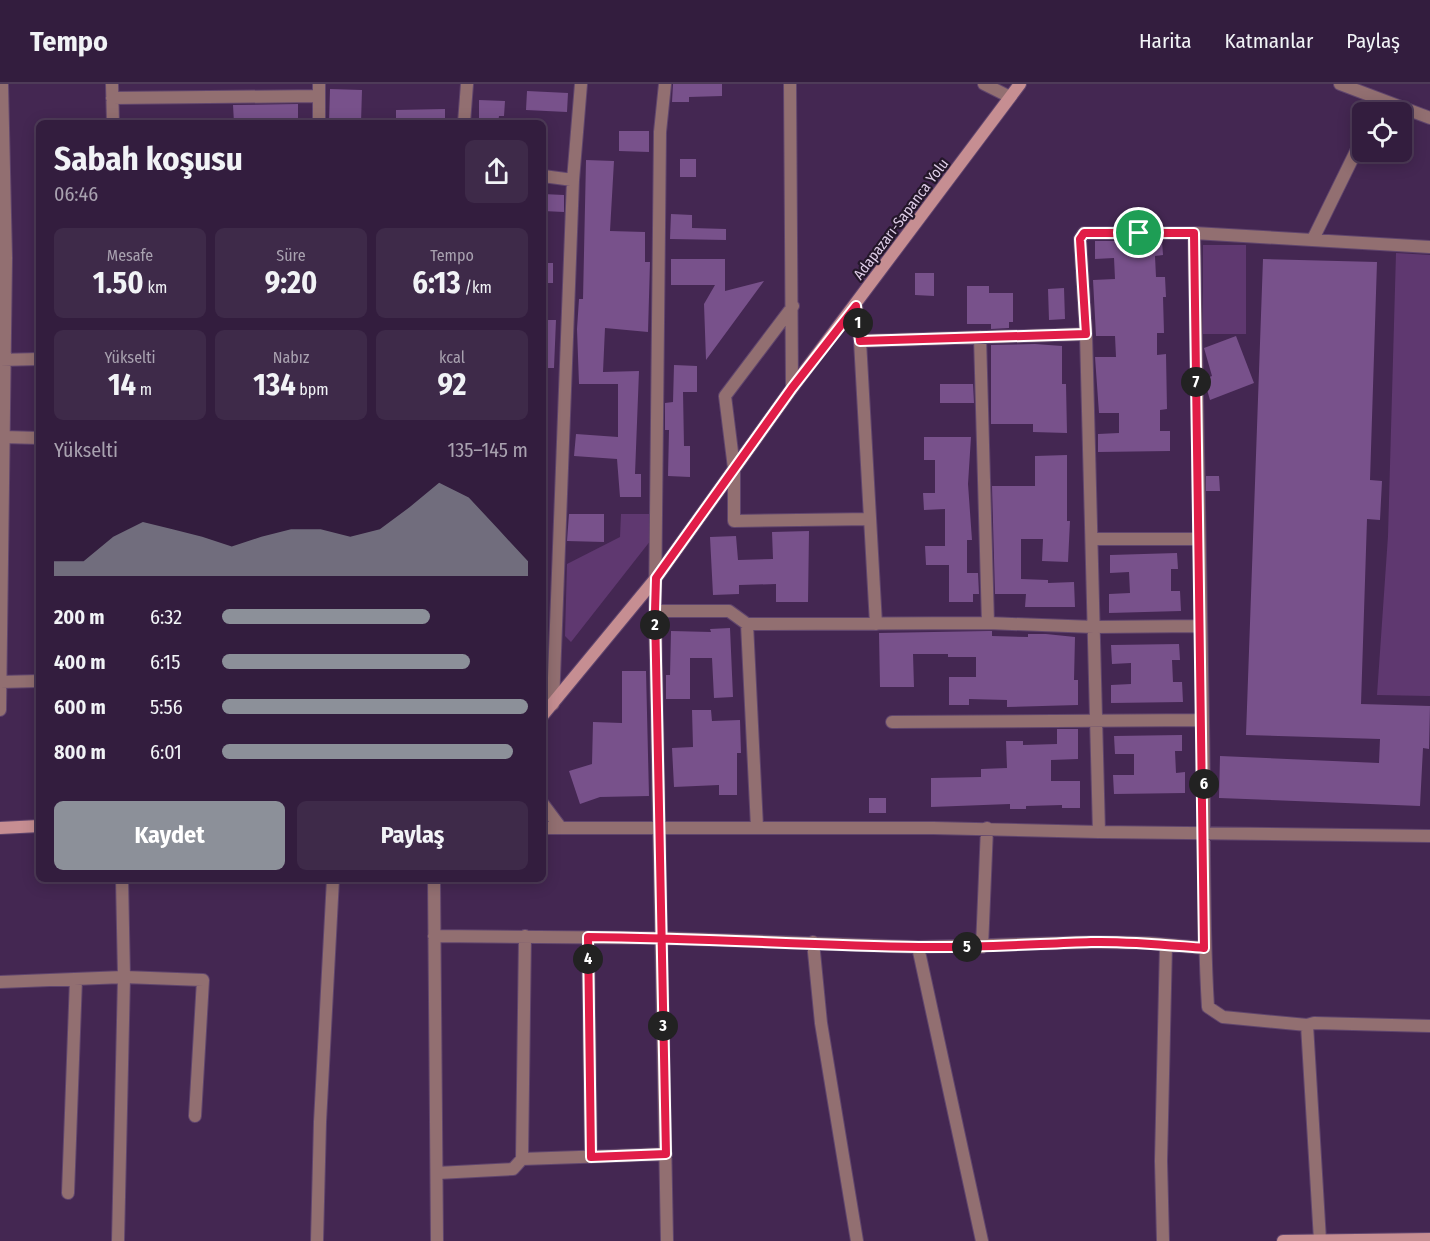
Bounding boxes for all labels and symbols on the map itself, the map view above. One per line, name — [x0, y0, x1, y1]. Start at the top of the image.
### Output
street label: Adapazarı-Sapanca Yolu — [850, 155, 952, 283]
pin — [1113, 207, 1164, 258]
pin: 1 — [843, 308, 873, 338]
pin: 7 — [1181, 367, 1211, 397]
pin: 2 — [640, 610, 670, 640]
pin: 6 — [1189, 769, 1219, 799]
pin: 5 — [952, 932, 982, 962]
pin: 4 — [573, 944, 603, 974]
pin: 3 — [648, 1011, 678, 1041]

